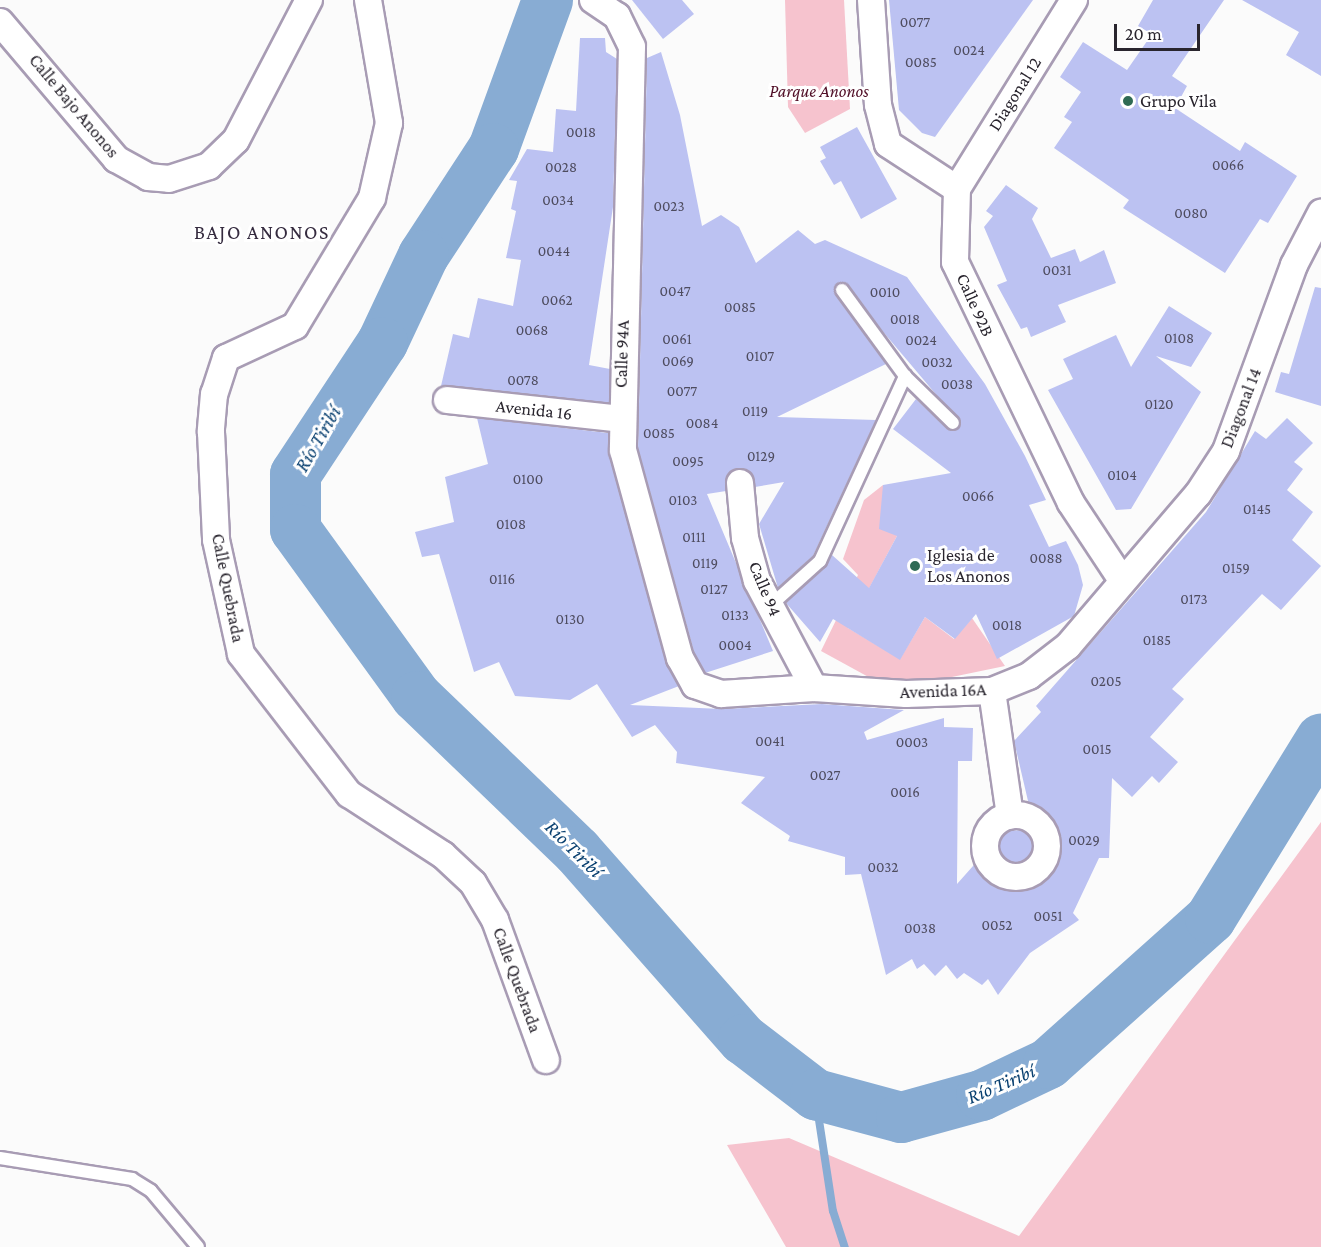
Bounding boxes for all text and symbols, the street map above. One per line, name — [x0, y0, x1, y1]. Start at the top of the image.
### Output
scale bar — [1117, 12, 1202, 50]
house number: 0077 — [900, 14, 930, 32]
text: 20 m — [1125, 24, 1162, 44]
house number: 0024 — [953, 42, 985, 60]
street label: Calle Bajo Anonos — [24, 50, 124, 162]
street label: Diagonal 12 — [984, 53, 1046, 135]
house number: 0085 — [905, 54, 937, 72]
park label: Parque Anonos — [769, 80, 869, 102]
place label: Grupo Vila — [1140, 90, 1217, 112]
marker: Grupo Vila — [1121, 94, 1135, 108]
house number: 0018 — [566, 124, 596, 142]
house number: 0066 — [1212, 157, 1244, 175]
house number: 0028 — [545, 159, 577, 177]
house number: 0034 — [542, 192, 574, 210]
house number: 0023 — [653, 198, 685, 216]
house number: 0080 — [1174, 205, 1208, 223]
district label: BAJO ANONOS — [194, 220, 330, 244]
house number: 0044 — [538, 243, 570, 261]
house number: 0031 — [1043, 262, 1071, 280]
street label: Calle 92B — [952, 270, 998, 340]
house number: 0047 — [659, 283, 691, 301]
house number: 0010 — [870, 284, 900, 302]
house number: 0062 — [541, 292, 573, 310]
house number: 0085 — [724, 299, 756, 317]
house number: 0018 — [890, 311, 920, 329]
street label: Calle 94A — [610, 320, 634, 388]
house number: 0068 — [516, 322, 548, 340]
house number: 0108 — [1164, 330, 1194, 348]
house number: 0061 — [662, 331, 692, 349]
house number: 0024 — [905, 332, 937, 350]
house number: 0107 — [746, 348, 774, 366]
house number: 0069 — [662, 353, 694, 371]
house number: 0032 — [921, 354, 953, 372]
street label: Diagonal 14 — [1216, 365, 1266, 451]
house number: 0078 — [507, 372, 539, 390]
house number: 0038 — [941, 376, 973, 394]
house number: 0077 — [667, 383, 697, 401]
street label: Avenida 16 — [495, 395, 573, 425]
house number: 0120 — [1144, 396, 1174, 414]
water label: Río Tiribí — [290, 402, 346, 476]
house number: 0119 — [742, 403, 768, 421]
house number: 0084 — [686, 415, 718, 433]
house number: 0085 — [643, 425, 675, 443]
house number: 0129 — [747, 448, 775, 466]
house number: 0095 — [672, 453, 704, 471]
house number: 0104 — [1107, 467, 1137, 485]
house number: 0100 — [513, 471, 543, 489]
house number: 0066 — [962, 488, 994, 506]
house number: 0103 — [669, 492, 697, 510]
house number: 0145 — [1243, 501, 1271, 519]
house number: 0108 — [496, 516, 526, 534]
house number: 0111 — [682, 529, 706, 547]
street label: Calle Quebrada — [207, 532, 249, 644]
place label: Iglesia de Los Anonos — [927, 545, 1010, 588]
house number: 0088 — [1029, 550, 1063, 568]
house number: 0119 — [692, 555, 718, 573]
street label: Calle 94 — [744, 558, 786, 620]
marker: Iglesia de Los Anonos — [908, 559, 922, 573]
house number: 0159 — [1222, 560, 1250, 578]
house number: 0116 — [489, 571, 515, 589]
house number: 0127 — [700, 581, 728, 599]
house number: 0173 — [1180, 591, 1208, 609]
house number: 0133 — [721, 607, 749, 625]
house number: 0130 — [555, 611, 585, 629]
house number: 0018 — [992, 617, 1022, 635]
house number: 0185 — [1143, 632, 1171, 650]
house number: 0004 — [718, 637, 752, 655]
house number: 0205 — [1090, 673, 1122, 691]
street label: Avenida 16A — [899, 679, 987, 703]
house number: 0041 — [755, 733, 785, 751]
house number: 0003 — [896, 734, 928, 752]
house number: 0015 — [1082, 741, 1112, 759]
house number: 0027 — [810, 767, 840, 785]
house number: 0016 — [890, 784, 920, 802]
water label: Río Tiribí — [540, 815, 608, 883]
house number: 0029 — [1068, 832, 1100, 850]
house number: 0032 — [867, 859, 899, 877]
house number: 0051 — [1034, 908, 1062, 926]
house number: 0052 — [982, 917, 1012, 935]
house number: 0038 — [904, 920, 936, 938]
street label: Calle Quebrada — [488, 924, 546, 1036]
water label: Río Tiribí — [963, 1059, 1039, 1109]

